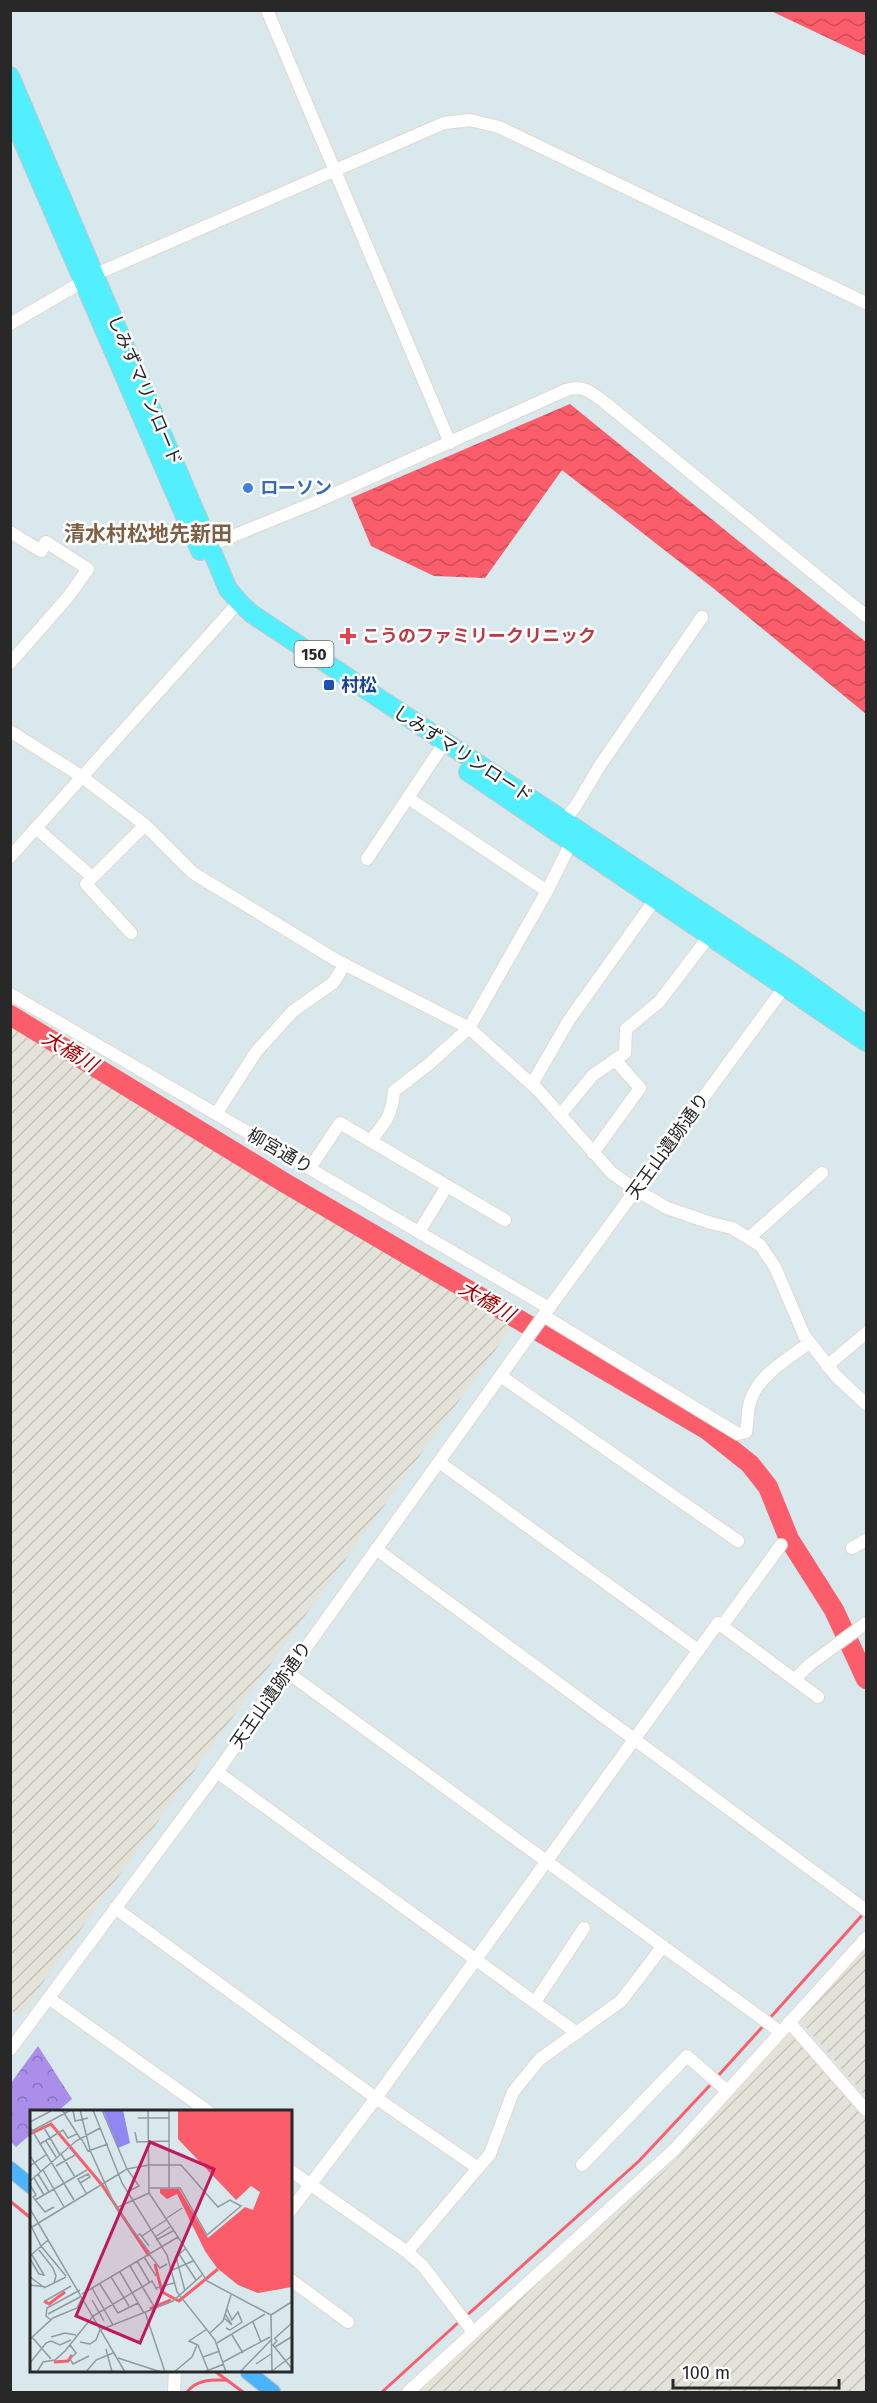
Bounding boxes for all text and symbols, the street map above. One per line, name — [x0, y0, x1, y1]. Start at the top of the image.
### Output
street label: しみずマリンロード — [103, 311, 187, 469]
place label: ローソン — [260, 477, 332, 499]
marker: ローソン — [241, 481, 255, 495]
district label: 清水村松地先新田 — [64, 521, 232, 547]
place label: こうのファミリークリニック — [362, 625, 596, 647]
marker: こうのファミリークリニック — [339, 627, 357, 645]
road number: 150 — [294, 641, 334, 667]
place label: 村松 — [341, 674, 377, 696]
marker: 村松 — [322, 678, 336, 692]
street label: しみずマリンロード — [389, 701, 537, 807]
water label: 大橋川 — [38, 1025, 104, 1078]
street label: 天王山遺跡通り — [622, 1089, 714, 1203]
street label: 柳宮通り — [243, 1123, 317, 1179]
water label: 大橋川 — [455, 1276, 521, 1327]
street label: 天王山遺跡通り — [226, 1637, 316, 1753]
inset map — [30, 2110, 292, 2373]
scale bar — [673, 2352, 840, 2390]
text: 100 m — [682, 2362, 730, 2384]

